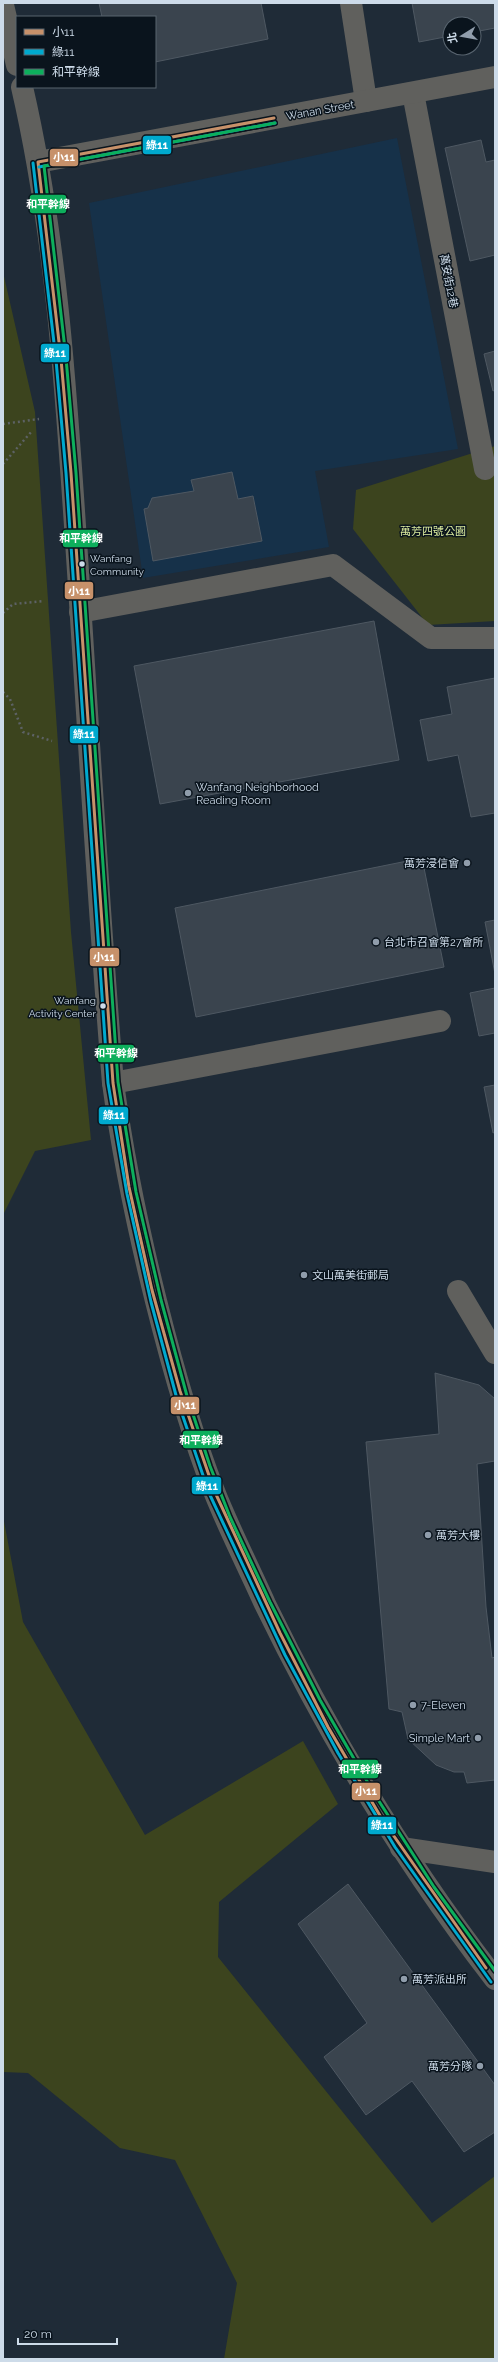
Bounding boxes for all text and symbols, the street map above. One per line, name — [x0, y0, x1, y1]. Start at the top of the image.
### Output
legend — [16, 16, 156, 88]
north arrow — [442, 16, 482, 56]
text: 小11 — [52, 25, 74, 39]
text: 北 — [445, 31, 460, 44]
text: 綠11 — [52, 45, 74, 59]
text: 和平幹線 — [52, 65, 100, 79]
street label: Wanan Street — [285, 98, 356, 123]
line badge: 綠11 — [142, 135, 172, 155]
text: 綠11 — [146, 139, 168, 152]
line badge: 小11 — [49, 148, 79, 167]
text: 小11 — [53, 151, 75, 164]
line badge: 和平幹線 — [29, 194, 67, 214]
text: 和平幹線 — [26, 198, 70, 211]
street label: 萬安街12巷 — [437, 253, 460, 309]
line badge: 綠11 — [40, 343, 70, 363]
text: 綠11 — [44, 347, 66, 360]
park label: 萬芳四號公園 — [400, 525, 466, 538]
line badge: 和平幹線 — [62, 529, 99, 548]
text: 和平幹線 — [59, 532, 103, 545]
place label: Wanfang Community — [90, 553, 144, 577]
marker: Wanfang Community — [77, 559, 87, 569]
line badge: 小11 — [64, 581, 94, 600]
text: 小11 — [68, 585, 90, 598]
line badge: 綠11 — [69, 725, 99, 744]
text: 綠11 — [73, 728, 95, 741]
place label: Wanfang Neighborhood Reading Room — [196, 781, 319, 807]
marker: Wanfang Neighborhood Reading Room — [183, 788, 193, 798]
place label: 萬芳浸信會 — [404, 857, 459, 870]
marker: 萬芳浸信會 — [462, 858, 472, 868]
place label: 台北市召會第27會所 — [384, 936, 484, 949]
marker: 台北市召會第27會所 — [371, 937, 381, 947]
line badge: 小11 — [89, 947, 120, 967]
text: 小11 — [93, 951, 115, 964]
place label: Wanfang Activity Center — [29, 995, 96, 1019]
marker: Wanfang Activity Center — [98, 1001, 108, 1011]
line badge: 和平幹線 — [97, 1044, 135, 1063]
text: 和平幹線 — [94, 1047, 138, 1060]
line badge: 綠11 — [98, 1106, 129, 1125]
text: 綠11 — [103, 1109, 125, 1122]
place label: 文山萬美街郵局 — [312, 1269, 389, 1282]
marker: 文山萬美街郵局 — [299, 1270, 309, 1280]
line badge: 小11 — [170, 1396, 200, 1415]
text: 小11 — [174, 1399, 196, 1412]
line badge: 和平幹線 — [182, 1430, 220, 1449]
text: 和平幹線 — [179, 1434, 223, 1447]
line badge: 綠11 — [191, 1476, 222, 1495]
text: 綠11 — [196, 1480, 218, 1493]
place label: 萬芳大樓 — [436, 1529, 480, 1542]
marker: 萬芳大樓 — [423, 1530, 433, 1540]
place label: 7-Eleven — [421, 1699, 466, 1712]
marker: 7-Eleven — [408, 1700, 418, 1710]
place label: Simple Mart — [409, 1732, 470, 1745]
marker: Simple Mart — [473, 1733, 483, 1743]
line badge: 和平幹線 — [341, 1759, 379, 1779]
text: 和平幹線 — [338, 1763, 382, 1776]
line badge: 小11 — [351, 1782, 381, 1801]
text: 小11 — [355, 1785, 377, 1798]
line badge: 綠11 — [367, 1816, 397, 1835]
text: 綠11 — [371, 1819, 393, 1832]
place label: 萬芳派出所 — [412, 1973, 467, 1986]
marker: 萬芳派出所 — [399, 1974, 409, 1984]
place label: 萬芳分隊 — [428, 2060, 472, 2073]
marker: 萬芳分隊 — [475, 2061, 485, 2071]
scale bar — [18, 2320, 117, 2346]
text: 20 m — [24, 2327, 52, 2341]

